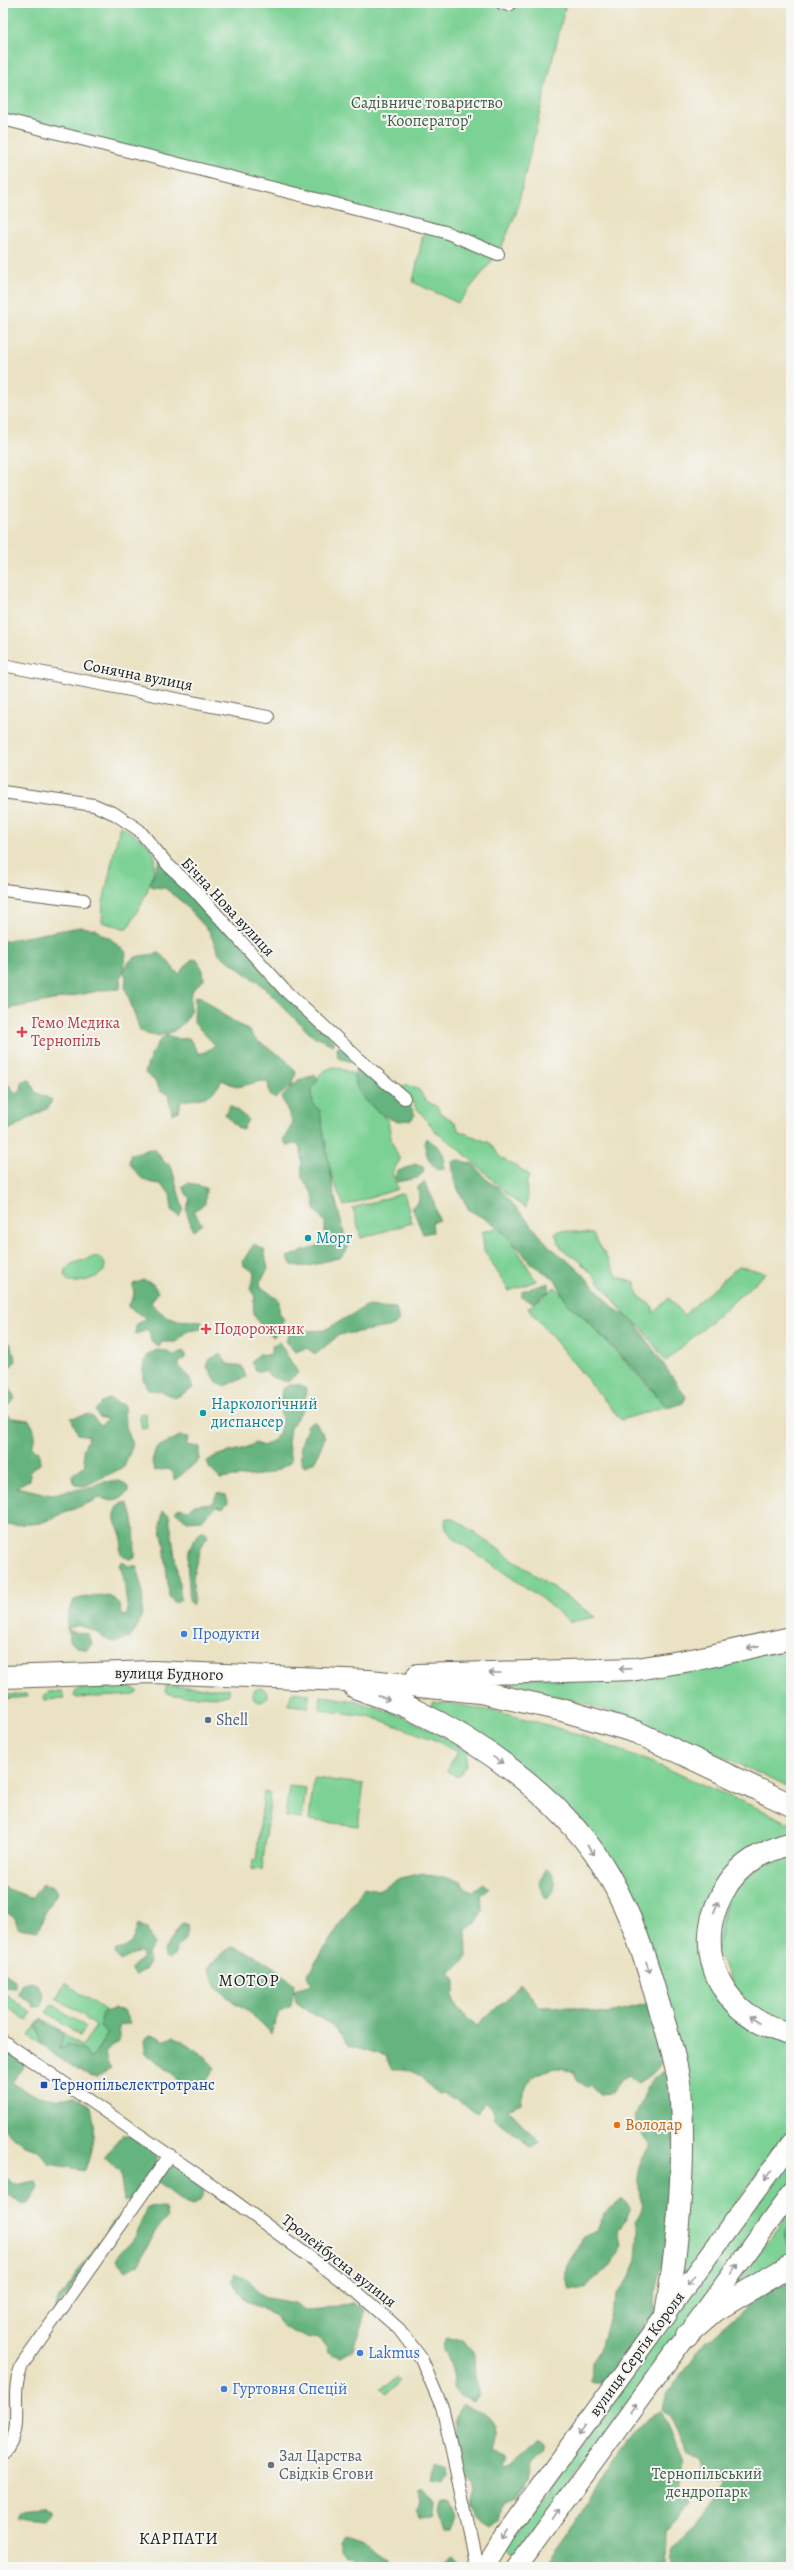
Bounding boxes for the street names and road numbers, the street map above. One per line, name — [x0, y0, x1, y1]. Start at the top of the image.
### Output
street label: Сонячна вулиця — [81, 654, 195, 696]
street label: Бічна Нова вулиця — [176, 853, 280, 962]
street label: вулиця Будного — [114, 1662, 224, 1686]
street label: Тролейбусна вулиця — [277, 2209, 401, 2313]
street label: вулиця Сергія Короля — [584, 2287, 690, 2421]

